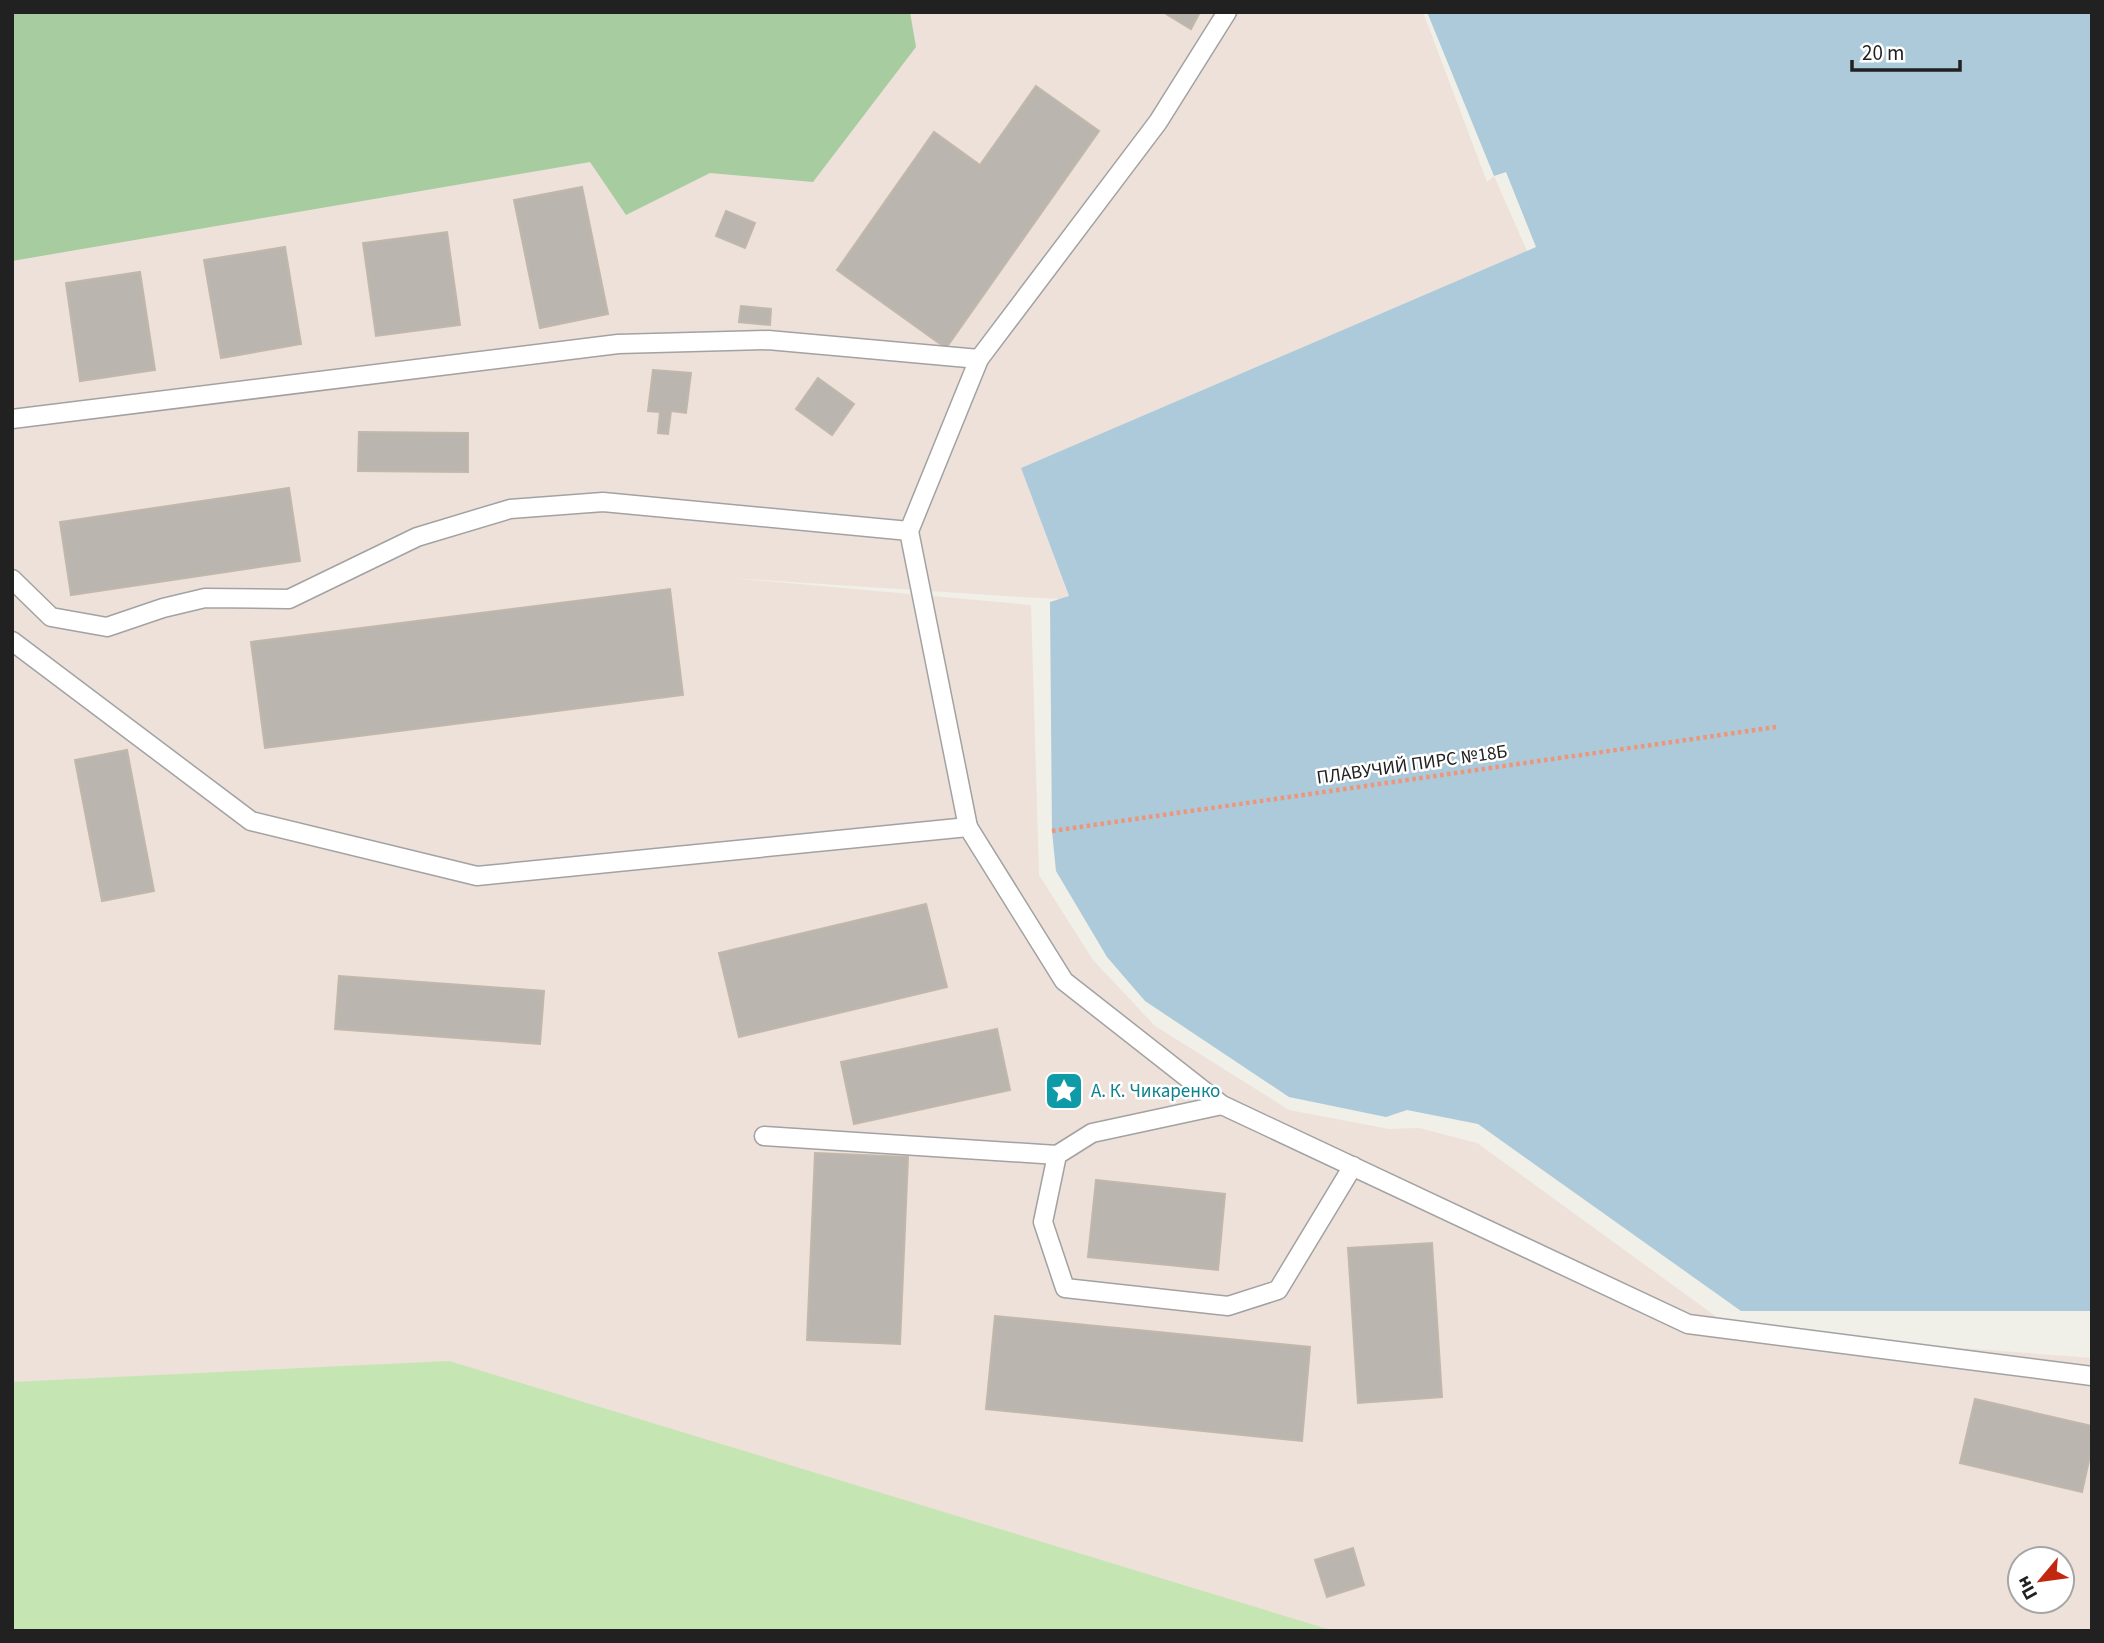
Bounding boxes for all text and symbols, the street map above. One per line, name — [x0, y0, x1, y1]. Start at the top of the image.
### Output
scale bar — [1852, 28, 1960, 72]
text: 20 m — [1862, 38, 1904, 68]
street label: ПЛАВУЧИЙ ПИРС №18Б — [1315, 738, 1509, 792]
place icon: А. К. Чикаренко — [1043, 1070, 1085, 1112]
place label: А. К. Чикаренко — [1091, 1078, 1220, 1105]
north arrow — [2006, 1545, 2076, 1615]
text: Пн — [2010, 1571, 2045, 1604]

